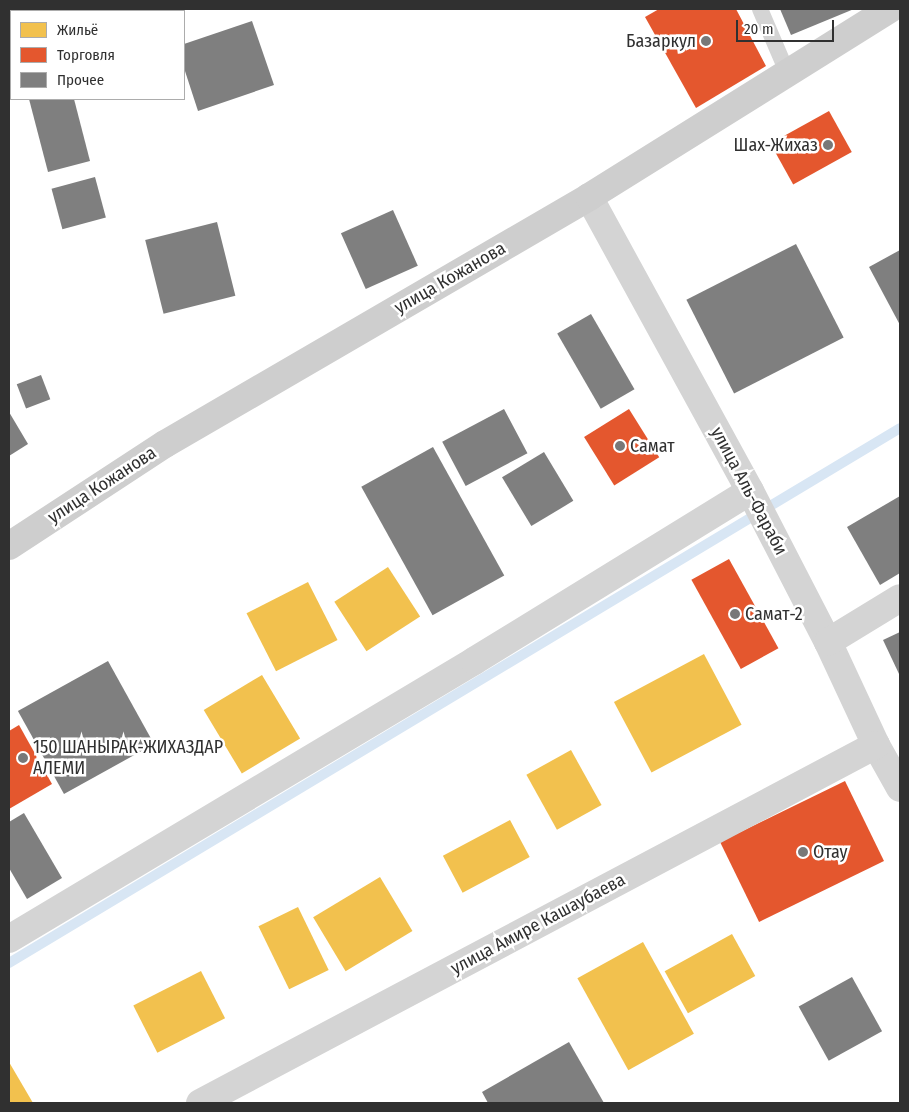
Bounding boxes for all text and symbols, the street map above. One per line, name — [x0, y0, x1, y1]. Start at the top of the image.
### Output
legend — [10, 10, 185, 100]
scale bar — [739, 10, 836, 42]
text: 20 m — [744, 20, 774, 38]
text: Жильё — [57, 21, 98, 39]
place label: Базаркул — [626, 30, 696, 52]
marker: Базаркул — [700, 35, 712, 47]
text: Торговля — [57, 46, 115, 64]
text: Прочее — [57, 71, 104, 89]
place label: Шах-Жихаз — [734, 134, 818, 156]
marker: Шах-Жихаз — [822, 139, 834, 151]
street label: улица Кожанова — [391, 237, 509, 319]
street label: улица Аль-Фараби — [706, 423, 792, 559]
place label: Самат — [630, 435, 674, 457]
marker: Самат — [614, 440, 626, 452]
street label: улица Кожанова — [44, 442, 160, 528]
place label: Самат-2 — [745, 603, 803, 625]
marker: Самат-2 — [729, 608, 741, 620]
place label: 150 ШАНЫРАК-ЖИХАЗДАР АЛЕМИ — [33, 737, 223, 780]
marker: 150 ШАНЫРАК-ЖИХАЗДАР АЛЕМИ — [17, 752, 29, 764]
place label: Отау — [813, 841, 848, 863]
marker: Отау — [797, 846, 809, 858]
street label: улица Амире Кашаубаева — [447, 869, 629, 979]

